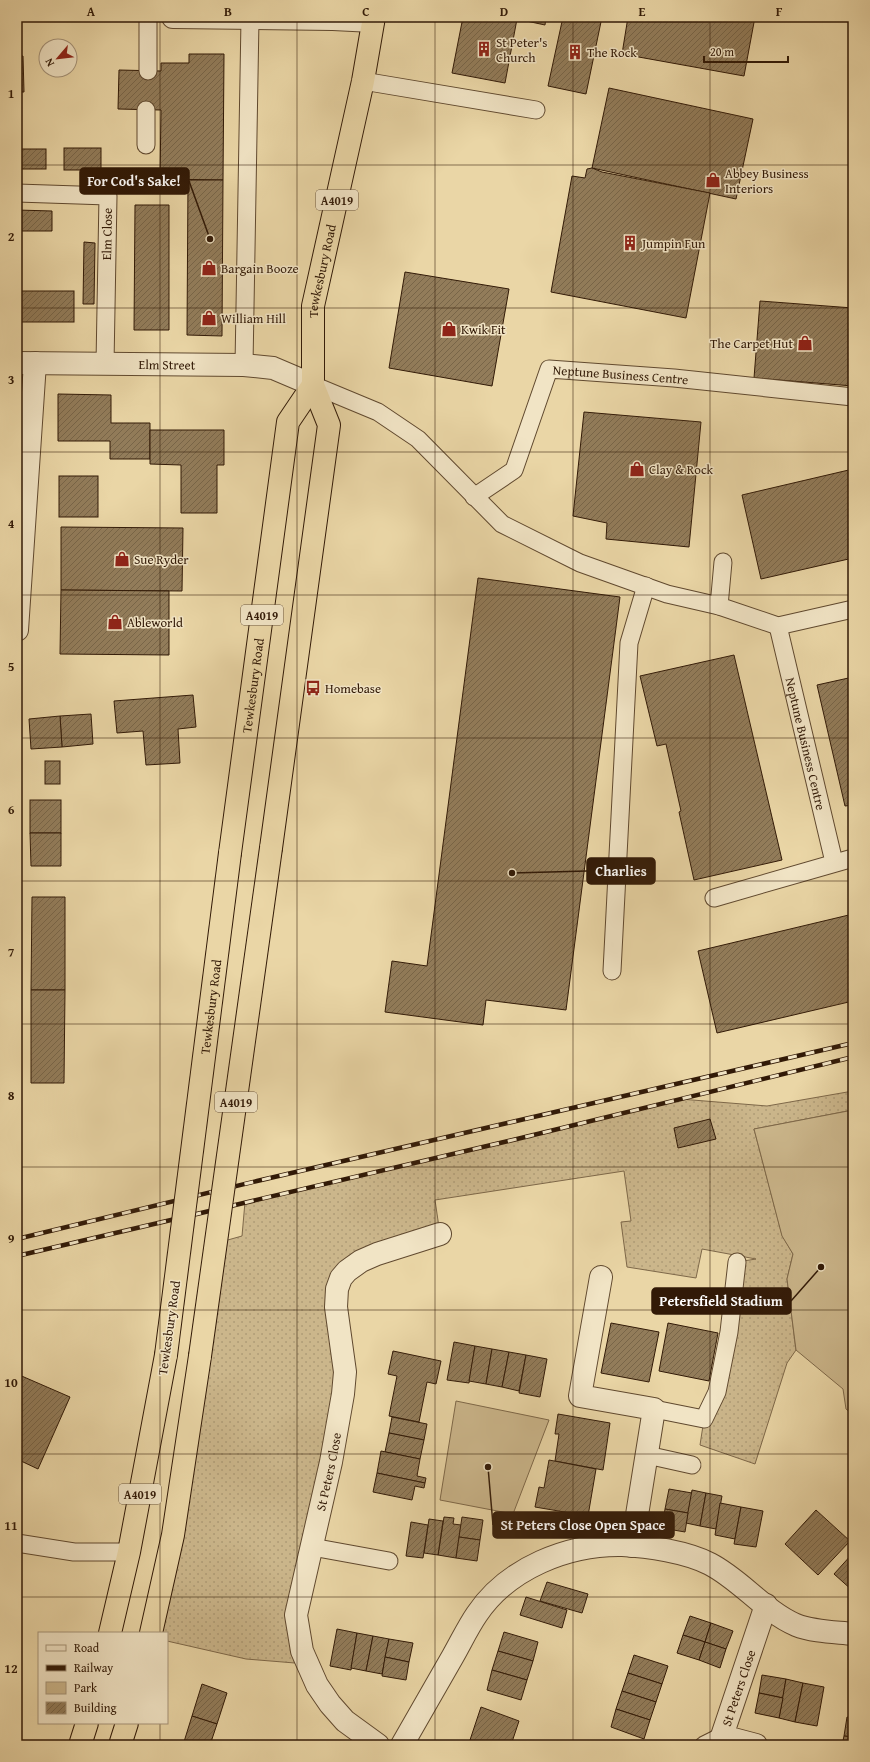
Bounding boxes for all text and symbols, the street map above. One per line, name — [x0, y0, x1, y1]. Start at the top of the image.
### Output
text: A — [87, 2, 96, 21]
text: B — [224, 2, 232, 21]
text: C — [362, 2, 370, 21]
text: D — [500, 2, 508, 21]
text: E — [639, 2, 646, 21]
text: F — [776, 2, 783, 21]
place label: St Peter's Church — [496, 33, 547, 67]
north arrow — [38, 38, 78, 78]
scale bar — [704, 38, 788, 64]
building icon: St Peter's Church — [475, 40, 493, 58]
building icon: The Rock — [566, 43, 584, 61]
place label: The Rock — [587, 43, 637, 62]
text: 20 m — [710, 43, 734, 60]
text: N — [40, 55, 58, 70]
text: 1 — [8, 84, 14, 103]
place label: Abbey Business Interiors — [725, 164, 809, 198]
callout: For Cod's Sake! — [80, 168, 189, 194]
text: For Cod's Sake! — [87, 171, 181, 191]
shop icon: Abbey Business Interiors — [704, 171, 722, 189]
road number: A4019 — [316, 190, 358, 210]
street label: Elm Close — [97, 208, 117, 260]
street label: Tewkesbury Road — [304, 222, 340, 318]
text: 2 — [8, 227, 15, 246]
building icon: Jumpin Fun — [621, 234, 639, 252]
place label: Jumpin Fun — [640, 234, 706, 253]
shop icon: Bargain Booze — [200, 259, 218, 277]
place label: Bargain Booze — [221, 259, 299, 278]
shop icon: William Hill — [200, 309, 218, 327]
place label: William Hill — [221, 309, 286, 328]
shop icon: Kwik Fit — [440, 320, 458, 338]
place label: Kwik Fit — [461, 320, 506, 339]
place label: The Carpet Hut — [710, 334, 793, 353]
shop icon: The Carpet Hut — [796, 334, 814, 352]
street label: Elm Street — [139, 355, 196, 374]
street label: Neptune Business Centre — [552, 360, 689, 389]
text: 3 — [8, 370, 14, 389]
shop icon: Clay & Rock — [628, 460, 646, 478]
place label: Clay & Rock — [649, 460, 714, 479]
text: 4 — [8, 514, 15, 533]
shop icon: Sue Ryder — [113, 550, 131, 568]
place label: Sue Ryder — [134, 550, 189, 569]
road number: A4019 — [241, 605, 283, 625]
shop icon: Ableworld — [106, 613, 124, 631]
place label: Ableworld — [127, 613, 183, 632]
street label: Tewkesbury Road — [237, 637, 268, 734]
text: 5 — [8, 657, 15, 676]
street label: Neptune Business Centre — [781, 675, 831, 812]
bus stop icon: Homebase — [304, 679, 322, 697]
place label: Homebase — [325, 679, 381, 698]
text: 6 — [8, 800, 15, 819]
callout: Charlies — [587, 858, 655, 884]
text: Charlies — [595, 861, 647, 881]
text: 7 — [8, 943, 15, 962]
street label: Tewkesbury Road — [195, 958, 226, 1055]
text: 8 — [8, 1086, 15, 1105]
road number: A4019 — [215, 1092, 257, 1112]
text: 9 — [8, 1229, 15, 1248]
street label: Tewkesbury Road — [153, 1279, 185, 1377]
callout: Petersfield Stadium — [652, 1288, 791, 1314]
text: Petersfield Stadium — [659, 1291, 783, 1311]
text: 10 — [4, 1373, 18, 1392]
street label: St Peters Close — [311, 1431, 346, 1513]
road number: A4019 — [119, 1484, 161, 1504]
callout: St Peters Close Open Space — [493, 1512, 674, 1538]
text: St Peters Close Open Space — [501, 1515, 666, 1535]
text: 11 — [4, 1516, 18, 1535]
legend — [38, 1632, 168, 1724]
text: Road — [74, 1639, 100, 1656]
street label: St Peters Close — [716, 1647, 760, 1729]
text: 12 — [4, 1659, 18, 1678]
text: Railway — [74, 1659, 113, 1676]
text: Park — [74, 1679, 98, 1696]
text: Building — [74, 1699, 117, 1716]

